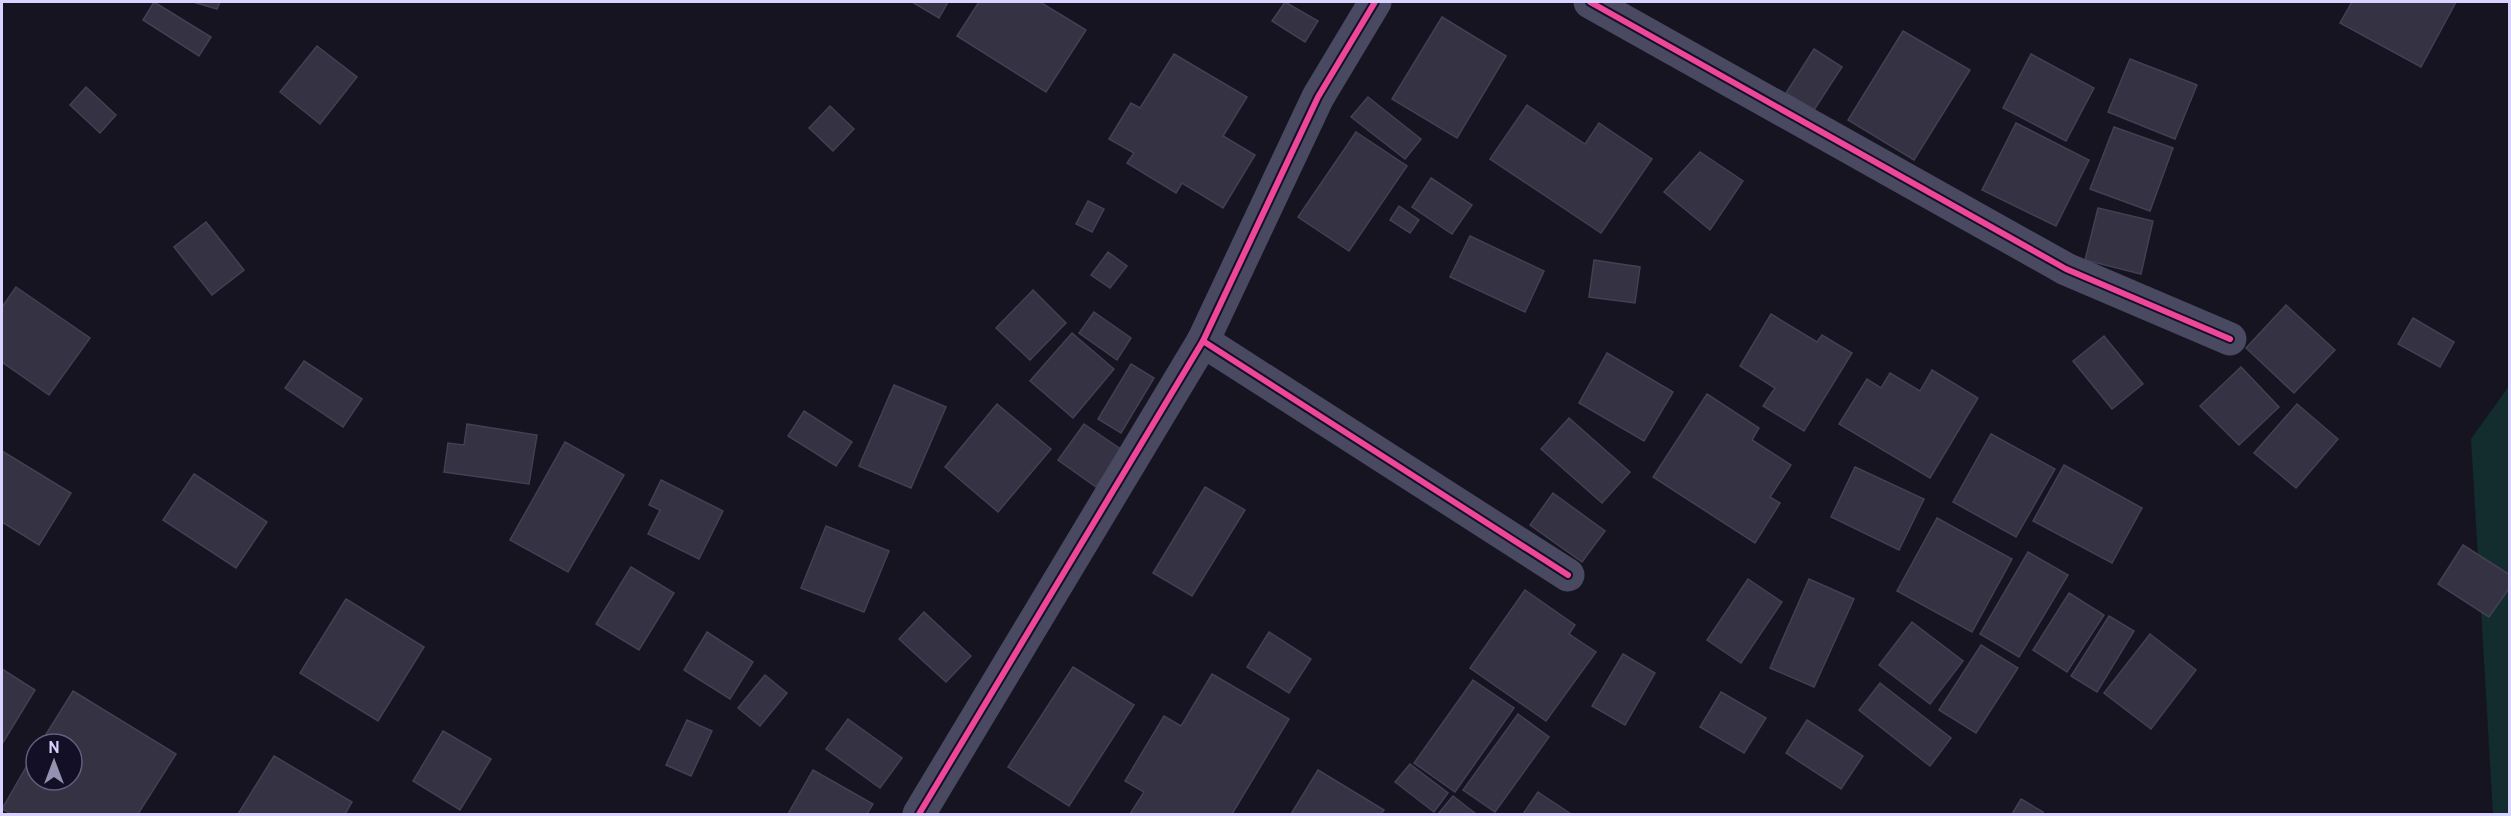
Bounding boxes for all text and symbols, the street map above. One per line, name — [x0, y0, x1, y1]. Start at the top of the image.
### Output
north arrow — [24, 732, 84, 792]
text: N — [48, 739, 60, 759]

